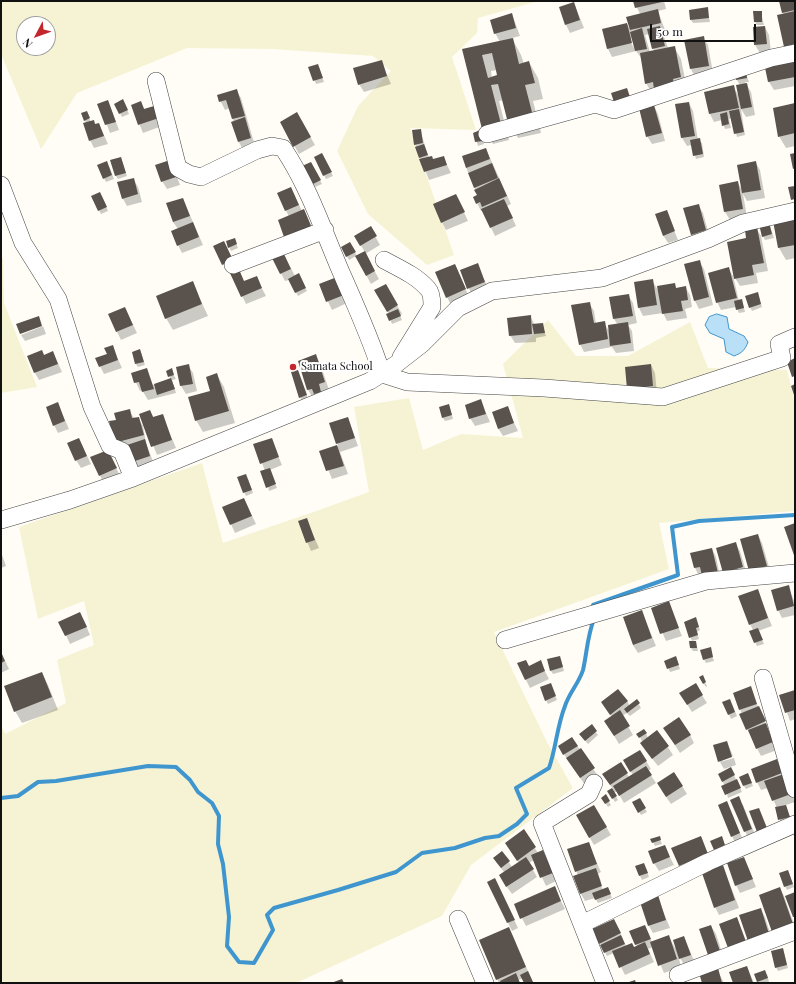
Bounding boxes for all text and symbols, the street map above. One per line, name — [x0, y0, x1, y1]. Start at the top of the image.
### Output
north arrow — [16, 16, 56, 56]
scale bar — [652, 16, 758, 42]
text: 50 m — [657, 23, 683, 39]
text: N — [19, 36, 36, 51]
place label: Samata School — [301, 360, 373, 374]
marker: Samata School — [288, 362, 298, 372]

